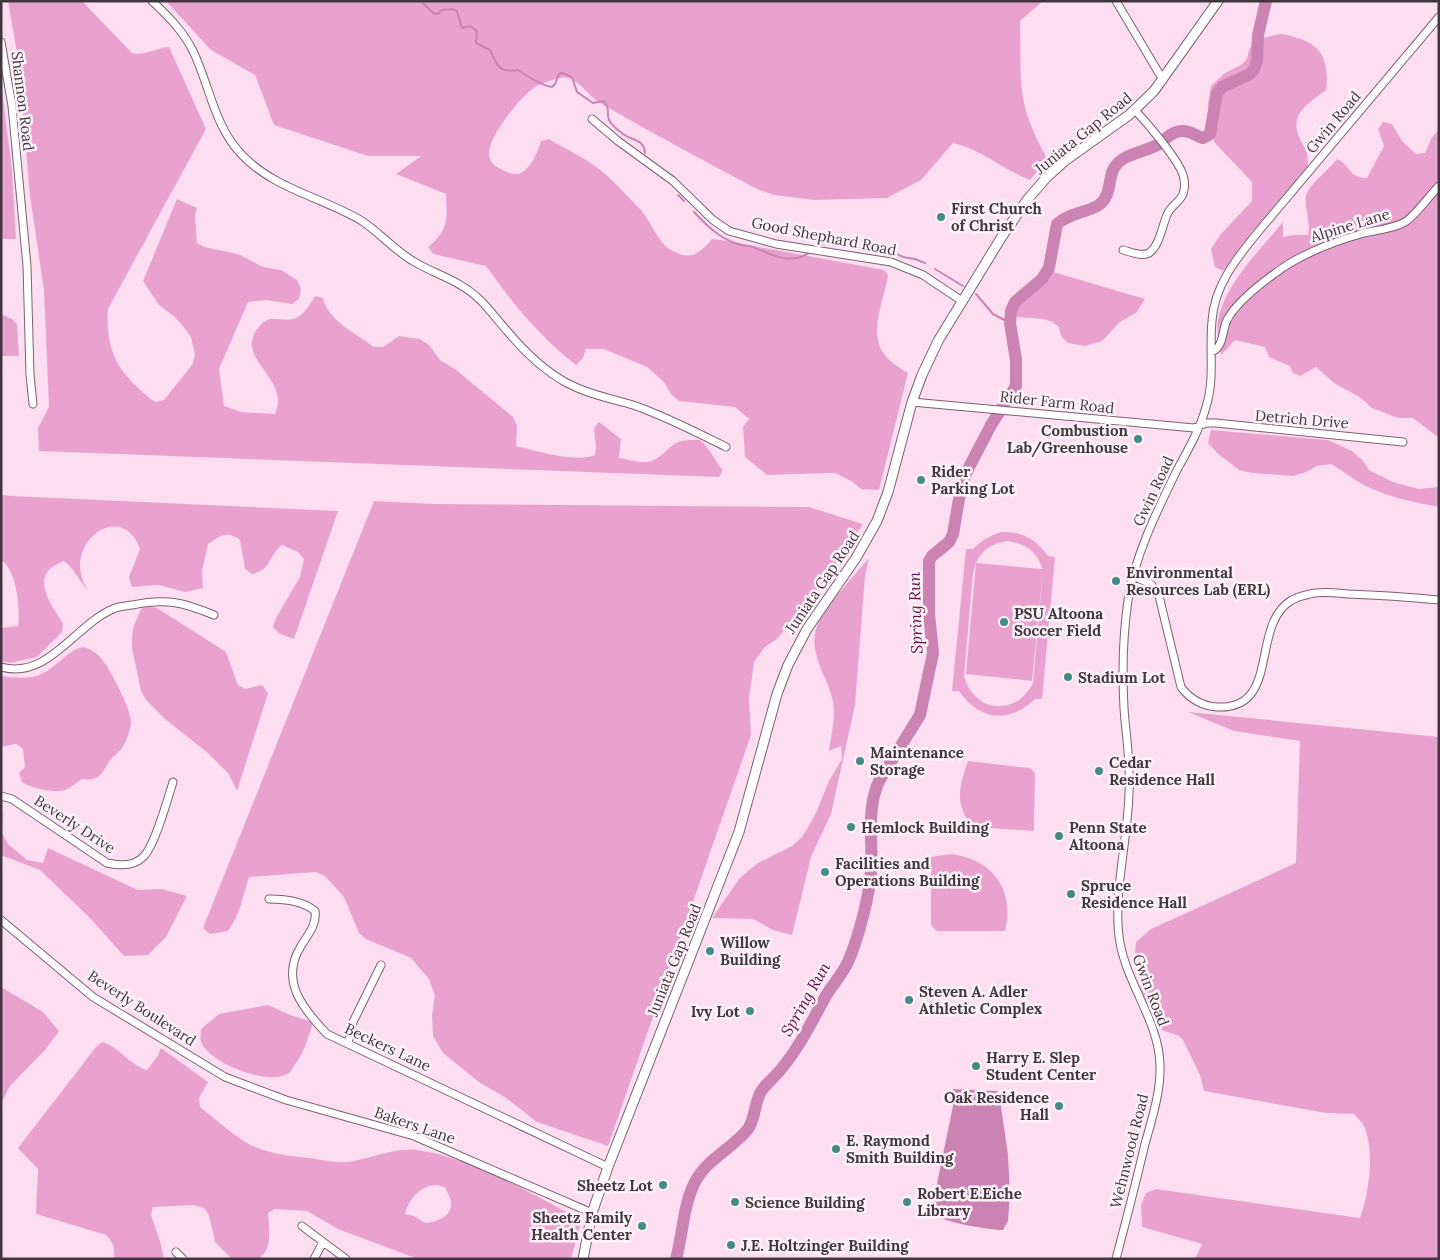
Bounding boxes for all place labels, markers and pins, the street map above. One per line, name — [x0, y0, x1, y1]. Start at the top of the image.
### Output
place label: First Church of Christ — [951, 199, 1043, 235]
marker: First Church of Christ — [935, 211, 947, 223]
place label: Combustion Lab/Greenhouse — [1007, 421, 1128, 458]
marker: Combustion Lab/Greenhouse — [1132, 433, 1144, 445]
place label: Rider Parking Lot — [931, 462, 1016, 498]
marker: Rider Parking Lot — [915, 474, 927, 486]
place label: Environmental Resources Lab (ERL) — [1126, 563, 1271, 600]
marker: Environmental Resources Lab (ERL) — [1110, 575, 1122, 587]
place label: PSU Altoona Soccer Field — [1014, 604, 1103, 640]
marker: PSU Altoona Soccer Field — [998, 616, 1010, 628]
place label: Stadium Lot — [1078, 668, 1166, 687]
marker: Stadium Lot — [1062, 671, 1074, 683]
place label: Maintenance Storage — [870, 743, 964, 779]
place label: Cedar Residence Hall — [1109, 753, 1215, 789]
marker: Maintenance Storage — [854, 755, 866, 767]
marker: Cedar Residence Hall — [1093, 765, 1105, 777]
place label: Hemlock Building — [861, 818, 989, 837]
place label: Penn State Altoona — [1069, 818, 1147, 854]
marker: Hemlock Building — [845, 821, 857, 833]
marker: Penn State Altoona — [1053, 830, 1065, 842]
place label: Facilities and Operations Building — [835, 854, 980, 890]
marker: Facilities and Operations Building — [819, 866, 831, 878]
place label: Spruce Residence Hall — [1081, 876, 1187, 912]
marker: Spruce Residence Hall — [1065, 888, 1077, 900]
place label: Willow Building — [720, 933, 781, 969]
marker: Willow Building — [704, 945, 716, 957]
place label: Steven A. Adler Athletic Complex — [919, 982, 1042, 1018]
marker: Steven A. Adler Athletic Complex — [903, 994, 915, 1006]
place label: Ivy Lot — [691, 1002, 741, 1021]
marker: Ivy Lot — [744, 1005, 756, 1017]
place label: Harry E. Slep Student Center — [986, 1048, 1097, 1084]
marker: Harry E. Slep Student Center — [970, 1060, 982, 1072]
place label: Oak Residence Hall — [944, 1088, 1049, 1124]
marker: Oak Residence Hall — [1053, 1100, 1065, 1112]
place label: E. Raymond Smith Building — [846, 1131, 954, 1167]
marker: E. Raymond Smith Building — [830, 1143, 842, 1155]
place label: Sheetz Lot — [577, 1176, 654, 1195]
marker: Sheetz Lot — [657, 1179, 669, 1191]
place label: Robert E.Eiche Library — [917, 1184, 1022, 1220]
place label: Science Building — [745, 1193, 865, 1212]
marker: Science Building — [729, 1196, 741, 1208]
marker: Robert E.Eiche Library — [901, 1196, 913, 1208]
place label: Sheetz Family Health Center — [531, 1208, 633, 1244]
marker: Sheetz Family Health Center — [636, 1220, 648, 1232]
place label: J.E. Holtzinger Building — [741, 1236, 909, 1255]
marker: J.E. Holtzinger Building — [725, 1239, 737, 1251]

